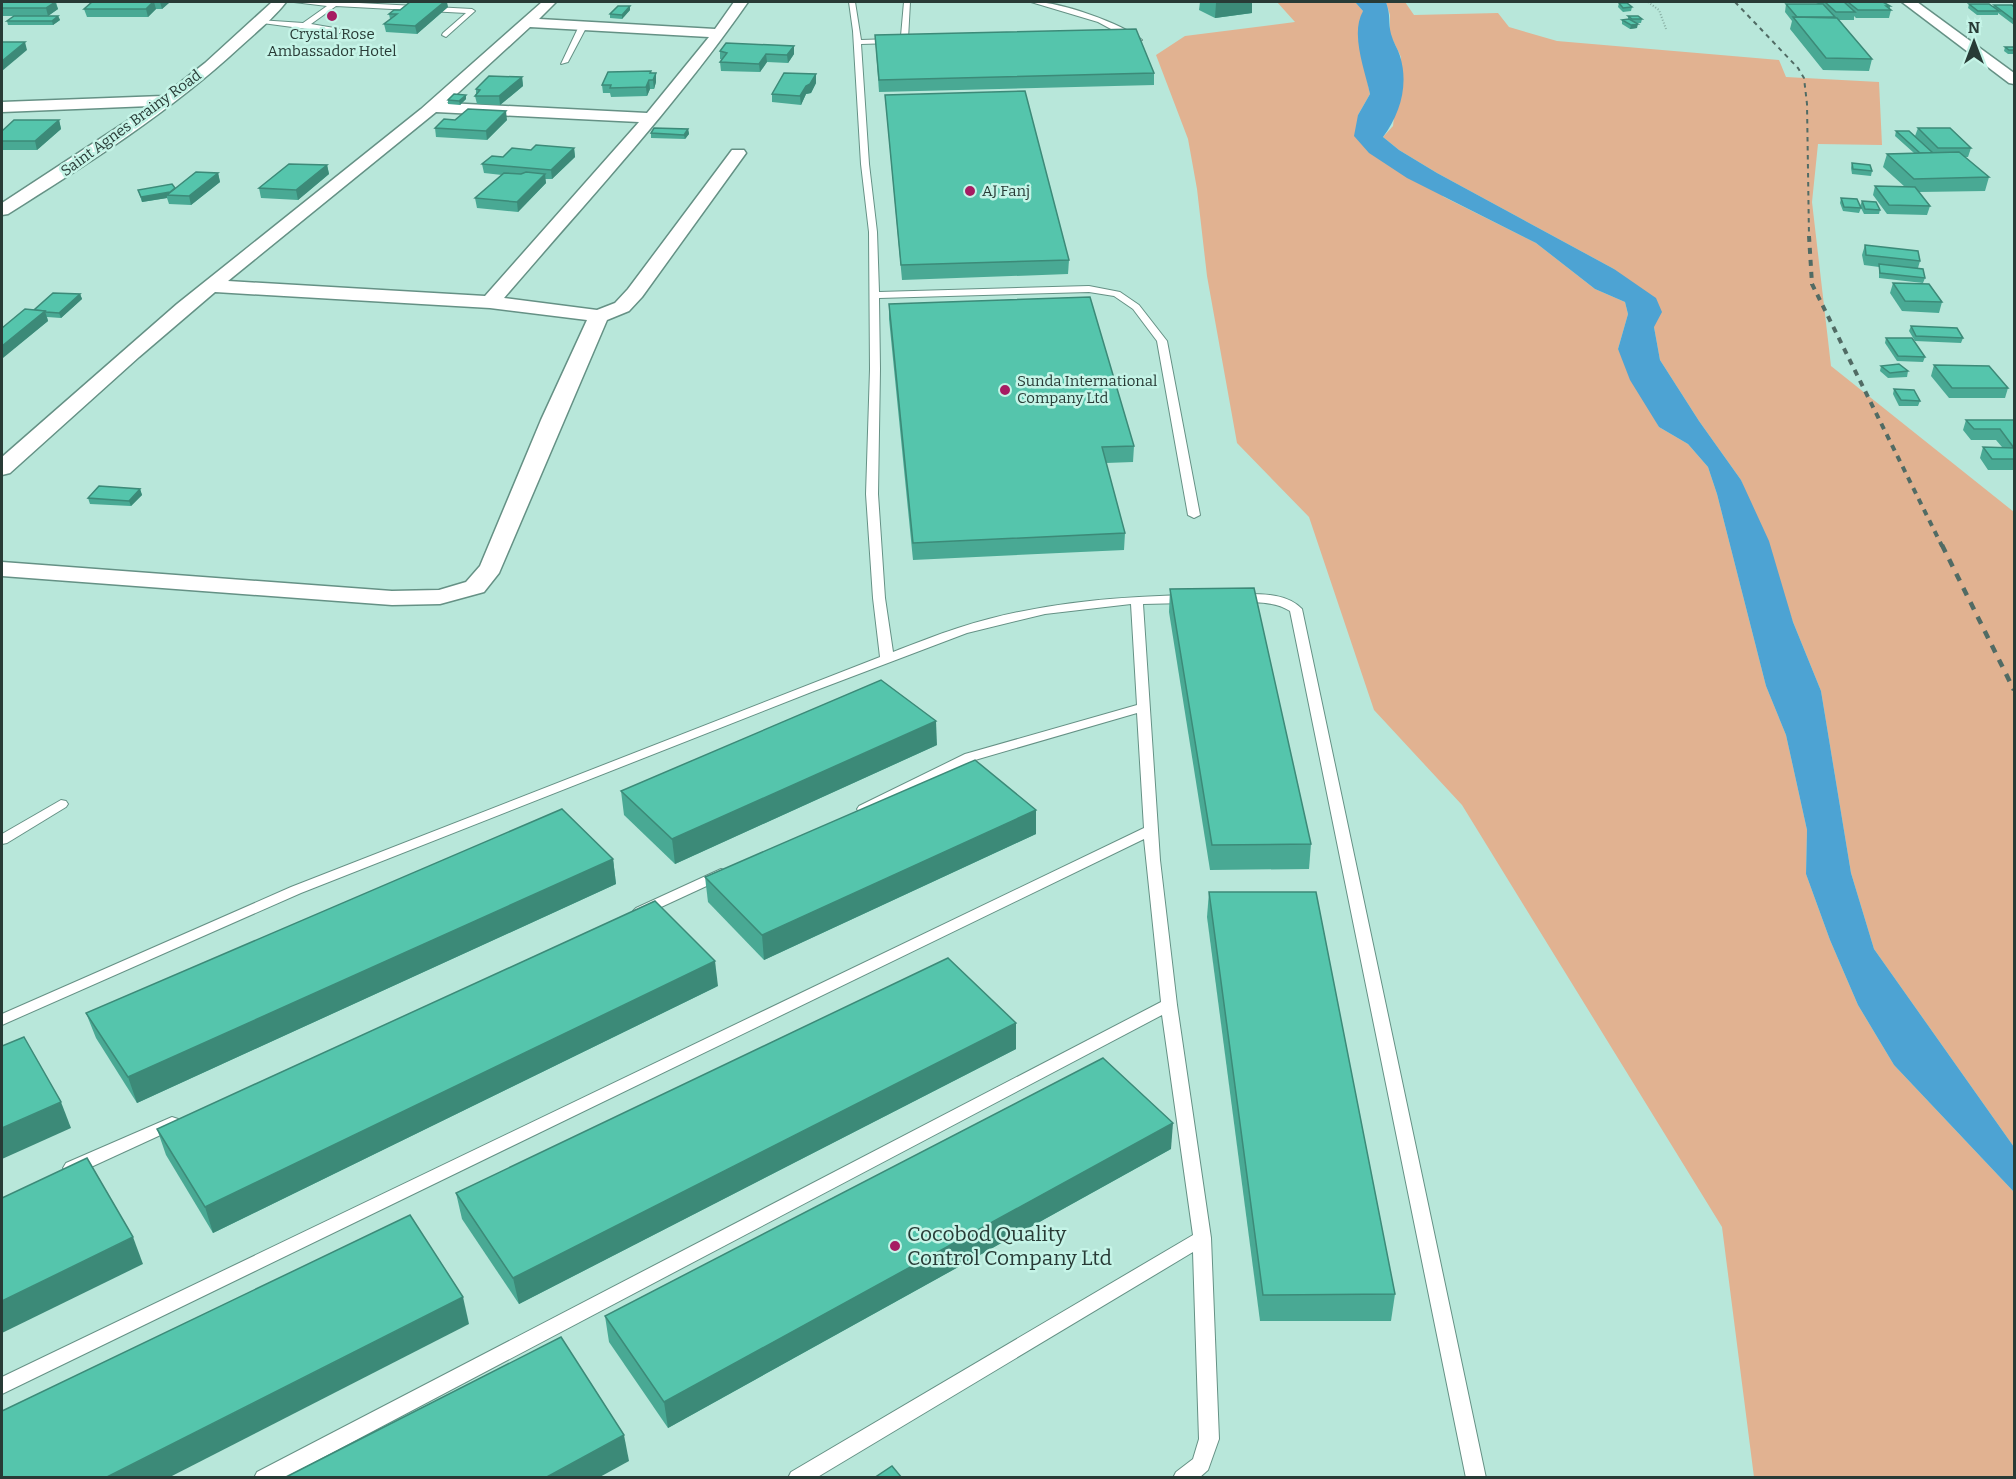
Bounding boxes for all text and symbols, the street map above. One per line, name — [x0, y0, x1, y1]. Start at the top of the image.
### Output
marker: Crystal Rose Ambassador Hotel — [325, 9, 339, 23]
north arrow — [1944, 12, 2004, 72]
text: N — [1968, 18, 1980, 37]
place label: Crystal Rose Ambassador Hotel — [267, 25, 397, 60]
street label: Saint Agnes Brainy Road — [57, 66, 205, 180]
place label: AJ Fanj — [982, 182, 1030, 200]
marker: AJ Fanj — [963, 184, 977, 198]
place label: Sunda International Company Ltd — [1017, 372, 1157, 407]
marker: Sunda International Company Ltd — [998, 383, 1012, 397]
place label: Cocobod Quality Control Company Ltd — [907, 1221, 1112, 1271]
marker: Cocobod Quality Control Company Ltd — [888, 1239, 902, 1253]

